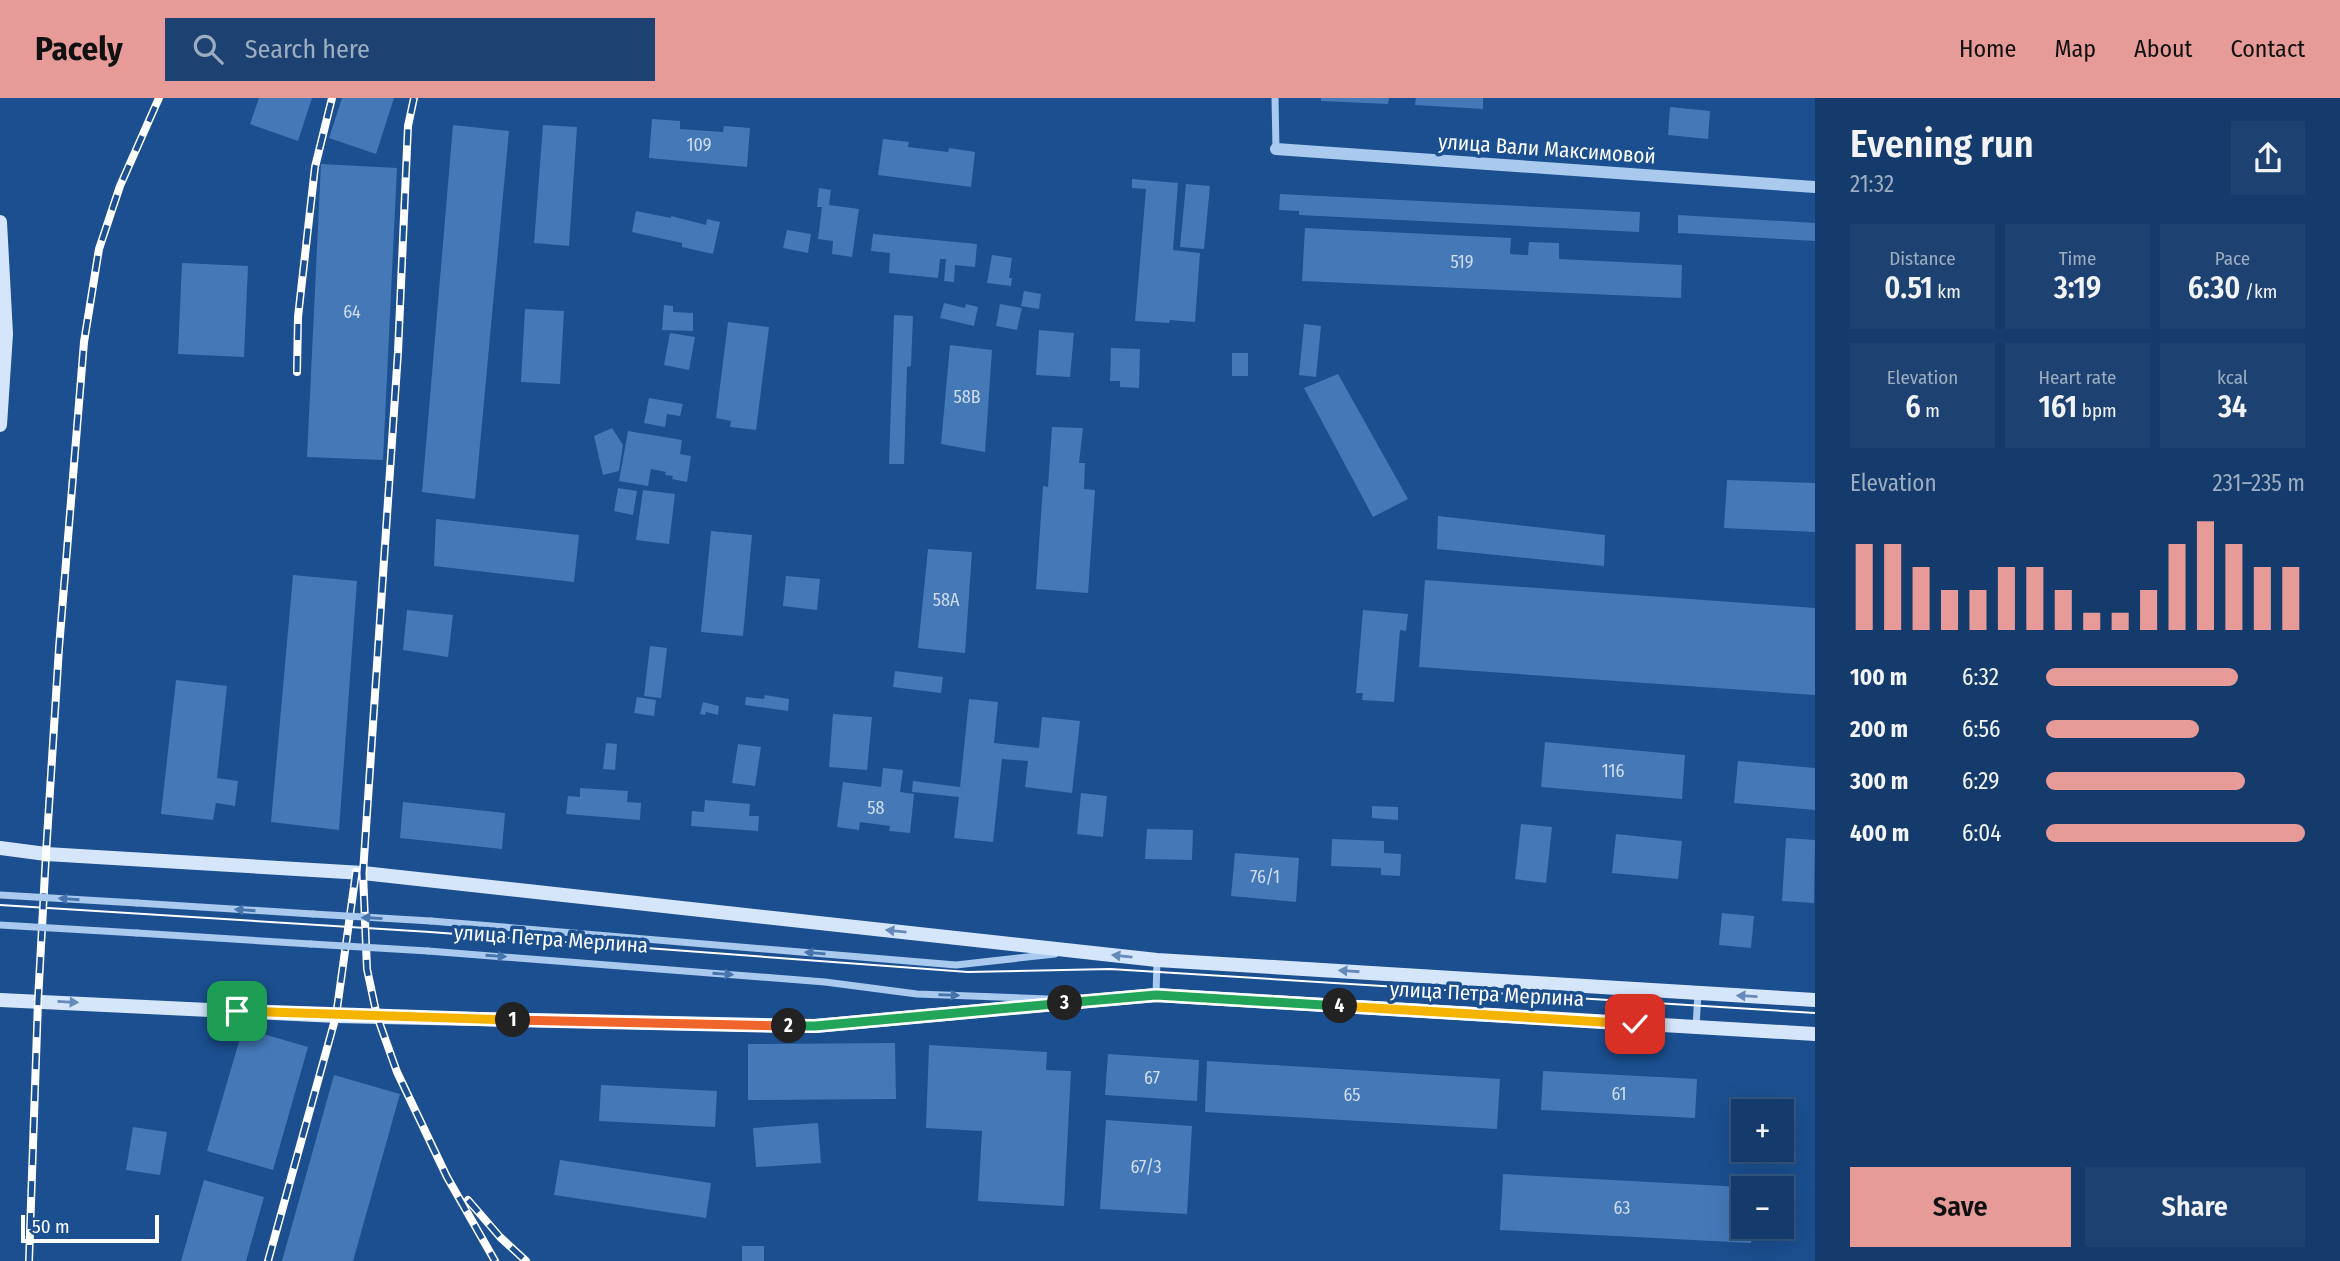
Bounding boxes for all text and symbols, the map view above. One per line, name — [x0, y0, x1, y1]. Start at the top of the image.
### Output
search box — [165, 18, 655, 81]
text: Pacely — [35, 29, 123, 69]
icon: search — [189, 30, 227, 68]
text: Search here — [245, 34, 370, 65]
text: Home — [1959, 35, 2016, 63]
text: Map — [2054, 35, 2096, 63]
text: About — [2134, 35, 2192, 63]
text: Contact — [2230, 35, 2305, 63]
text: Evening run — [1850, 121, 2034, 167]
button: share — [2231, 121, 2305, 195]
street label: улица Вали Максимовой — [1437, 128, 1657, 170]
house number: 109 — [686, 134, 712, 156]
text: 21:32 — [1850, 170, 1894, 198]
text: Distance — [1889, 247, 1956, 270]
text: Time — [2059, 247, 2096, 270]
text: Pace — [2215, 247, 2250, 270]
house number: 519 — [1450, 251, 1474, 273]
text: 0.51 — [1884, 270, 1933, 306]
text: 3:19 — [2054, 270, 2101, 306]
text: 6:30 — [2188, 270, 2241, 306]
text: km — [1933, 280, 1961, 303]
text: /km — [2241, 280, 2277, 303]
house number: 64 — [343, 301, 361, 323]
text: Elevation — [1887, 366, 1958, 389]
text: Heart rate — [2038, 366, 2117, 389]
text: kcal — [2217, 366, 2248, 389]
house number: 58В — [953, 386, 981, 408]
text: 6 — [1905, 389, 1921, 425]
text: 161 — [2038, 389, 2077, 425]
text: 34 — [2218, 389, 2247, 425]
text: m — [1921, 399, 1940, 422]
text: bpm — [2077, 399, 2117, 422]
text: Elevation — [1850, 469, 1937, 497]
text: 231–235 m — [2213, 469, 2305, 497]
house number: 58А — [933, 589, 960, 611]
text: 100 m — [1850, 663, 1907, 691]
text: 6:32 — [1962, 663, 1999, 691]
text: 200 m — [1850, 715, 1908, 743]
text: 6:56 — [1962, 715, 2000, 743]
house number: 116 — [1602, 760, 1624, 782]
text: 300 m — [1850, 767, 1908, 795]
text: 6:29 — [1962, 767, 1999, 795]
house number: 58 — [867, 797, 885, 819]
text: 400 m — [1850, 819, 1909, 847]
text: 6:04 — [1962, 819, 2001, 847]
house number: 76/1 — [1250, 866, 1280, 888]
one-way arrow — [58, 893, 80, 904]
one-way arrow — [234, 904, 256, 915]
one-way arrow — [361, 912, 383, 923]
street label: улица Петра Мерлина — [453, 919, 649, 959]
one-way arrow — [884, 925, 906, 936]
one-way arrow — [803, 947, 825, 958]
one-way arrow — [1111, 950, 1133, 961]
one-way arrow — [486, 951, 508, 962]
one-way arrow — [1337, 965, 1359, 976]
one-way arrow — [712, 969, 734, 980]
street label: улица Петра Мерлина — [1389, 976, 1585, 1012]
pin — [207, 981, 267, 1041]
pin: 3 — [1048, 986, 1082, 1020]
pin: 4 — [1322, 988, 1358, 1024]
one-way arrow — [939, 990, 961, 1001]
one-way arrow — [1736, 990, 1758, 1001]
text: 3 — [1060, 991, 1069, 1014]
icon: arrive — [218, 992, 256, 1030]
text: 4 — [1335, 994, 1344, 1017]
pin — [1605, 994, 1665, 1054]
one-way arrow — [57, 997, 79, 1008]
pin: 1 — [496, 1002, 530, 1038]
icon: check — [1616, 1005, 1654, 1043]
text: 1 — [508, 1008, 517, 1031]
pin: 2 — [772, 1009, 806, 1044]
text: 2 — [784, 1014, 793, 1037]
house number: 67 — [1144, 1067, 1160, 1089]
house number: 61 — [1611, 1083, 1627, 1105]
house number: 65 — [1343, 1084, 1361, 1106]
map controls — [1731, 1099, 1794, 1239]
button: + — [1731, 1099, 1794, 1162]
house number: 67/3 — [1130, 1156, 1162, 1178]
button: Save — [1850, 1167, 2071, 1247]
button: Share — [2085, 1167, 2305, 1247]
button: − — [1731, 1176, 1794, 1239]
house number: 63 — [1614, 1197, 1630, 1219]
scale bar — [21, 1212, 159, 1244]
text: 50 m — [32, 1215, 70, 1238]

